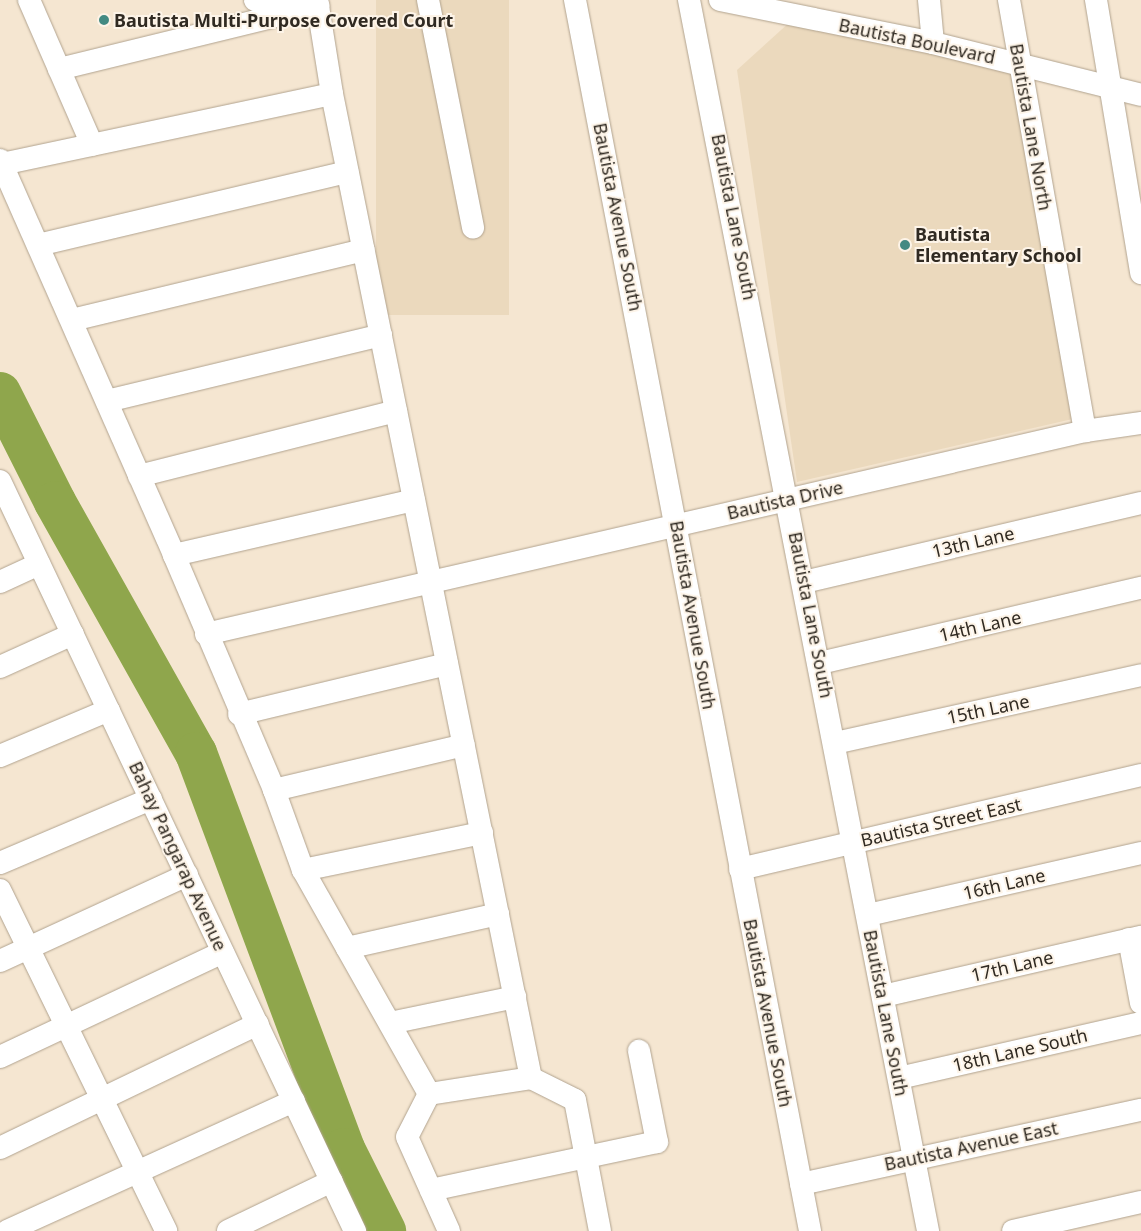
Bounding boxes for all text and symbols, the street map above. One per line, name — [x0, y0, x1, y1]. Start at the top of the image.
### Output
place label: Bautista Multi-Purpose Covered Court — [114, 9, 453, 31]
marker: Bautista Multi-Purpose Covered Court — [98, 14, 110, 26]
street label: Bautista Boulevard — [837, 14, 997, 68]
street label: Bautista Lane North — [1006, 42, 1056, 212]
street label: Bautista Avenue South — [589, 121, 647, 313]
street label: Bautista Lane South — [707, 132, 761, 302]
place label: Bautista Elementary School — [915, 224, 1082, 266]
marker: Bautista Elementary School — [899, 239, 911, 251]
street label: Bautista Drive — [725, 476, 845, 524]
street label: Bautista Avenue South — [666, 519, 720, 711]
street label: 13th Lane — [930, 522, 1016, 562]
street label: Bautista Lane South — [784, 530, 838, 700]
street label: 14th Lane — [937, 606, 1023, 646]
street label: 15th Lane — [945, 690, 1031, 728]
street label: Bahay Pangarap Avenue — [125, 758, 231, 954]
street label: Bautista Street East — [859, 793, 1023, 851]
street label: 16th Lane — [961, 864, 1047, 904]
street label: Bautista Avenue South — [739, 917, 797, 1109]
street label: Bautista Lane South — [859, 928, 913, 1098]
street label: 17th Lane — [969, 946, 1055, 986]
street label: 18th Lane South — [950, 1024, 1090, 1076]
street label: Bautista Avenue East — [882, 1117, 1060, 1175]

